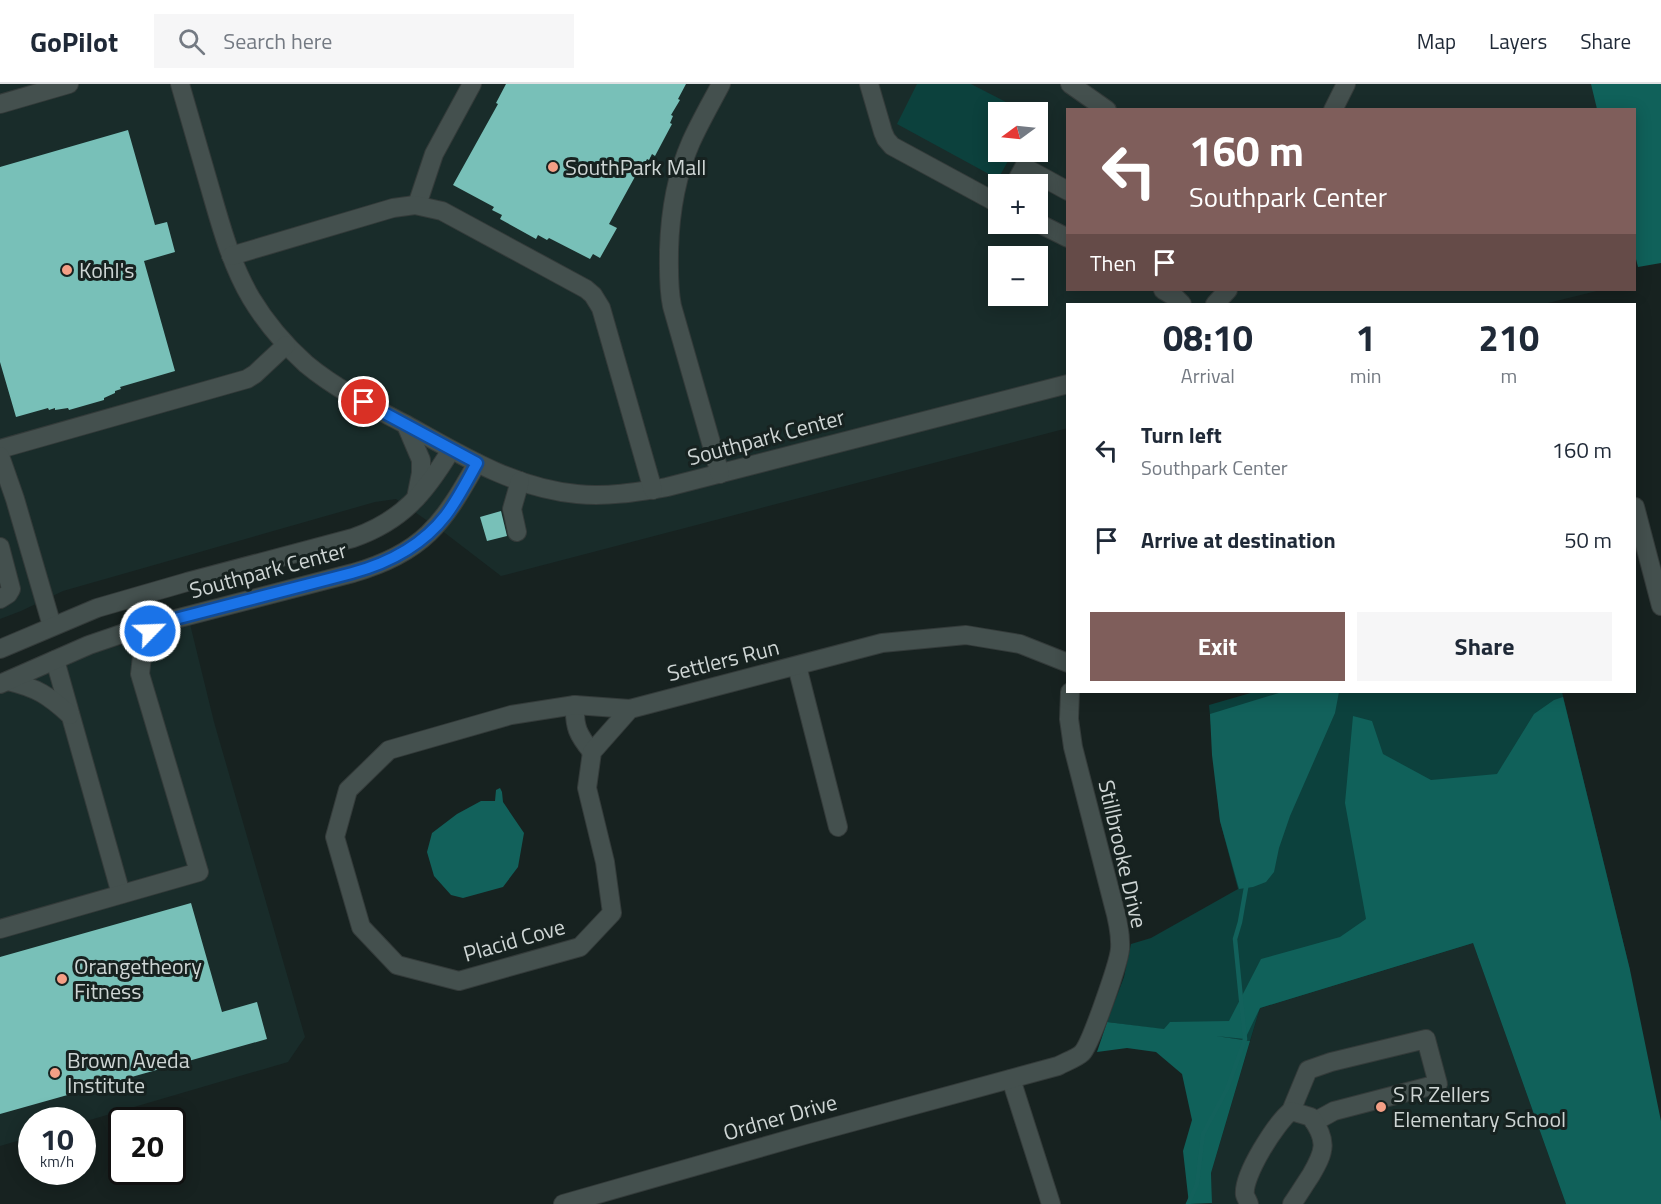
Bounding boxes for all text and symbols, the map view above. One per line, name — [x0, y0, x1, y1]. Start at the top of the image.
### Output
search box — [154, 14, 574, 68]
text: GoPilot — [30, 20, 118, 63]
text: Search here — [223, 24, 332, 58]
icon: search — [175, 25, 208, 58]
text: Map — [1417, 25, 1456, 57]
text: Layers — [1489, 25, 1547, 57]
text: Share — [1580, 25, 1631, 57]
north arrow — [988, 102, 1048, 162]
map controls — [988, 102, 1048, 306]
text: 160 m — [1189, 118, 1304, 182]
icon: left — [1090, 132, 1168, 210]
place label: SouthPark Mall — [565, 150, 706, 184]
marker: SouthPark Mall — [546, 160, 560, 174]
button: + — [988, 174, 1048, 234]
text: Southpark Center — [1189, 176, 1387, 217]
button: − — [988, 246, 1048, 306]
text: Then — [1090, 246, 1136, 280]
icon: arrive — [1148, 246, 1181, 279]
place label: Kohl's — [79, 253, 134, 287]
marker: Kohl's — [60, 263, 74, 277]
text: 08:10 — [1163, 310, 1253, 365]
text: 1 — [1356, 310, 1376, 365]
text: 210 — [1479, 310, 1539, 365]
text: Arrival — [1181, 360, 1235, 391]
text: min — [1350, 360, 1382, 391]
text: m — [1500, 360, 1517, 391]
pin — [338, 376, 389, 427]
icon: arrive — [347, 385, 380, 418]
street label: Southpark Center — [684, 400, 849, 474]
text: Turn left — [1141, 418, 1222, 452]
text: 160 m — [1552, 433, 1612, 467]
icon: left — [1090, 434, 1123, 467]
text: Southpark Center — [1141, 452, 1288, 483]
text: Arrive at destination — [1141, 523, 1336, 557]
text: 50 m — [1564, 523, 1612, 557]
icon: arrive — [1090, 524, 1123, 557]
street label: Southpark Center — [186, 533, 351, 607]
position arrow — [118, 599, 182, 663]
button: Exit — [1090, 612, 1345, 681]
button: Share — [1357, 612, 1612, 681]
street label: Settlers Run — [663, 630, 783, 690]
street label: Stillbrooke Drive — [1089, 777, 1157, 931]
street label: Placid Cove — [459, 909, 569, 971]
place label: Orangetheory Fitness — [74, 949, 202, 1008]
marker: Orangetheory Fitness — [55, 972, 69, 986]
place label: Brown Aveda Institute — [67, 1043, 190, 1102]
marker: Brown Aveda Institute — [48, 1066, 62, 1080]
place label: S R Zellers Elementary School — [1393, 1077, 1566, 1136]
street label: Ordner Drive — [719, 1085, 841, 1149]
marker: S R Zellers Elementary School — [1374, 1100, 1388, 1114]
speed limit sign: 20 — [108, 1107, 186, 1185]
text: 10 — [40, 1116, 74, 1162]
text: km/h — [40, 1150, 74, 1173]

